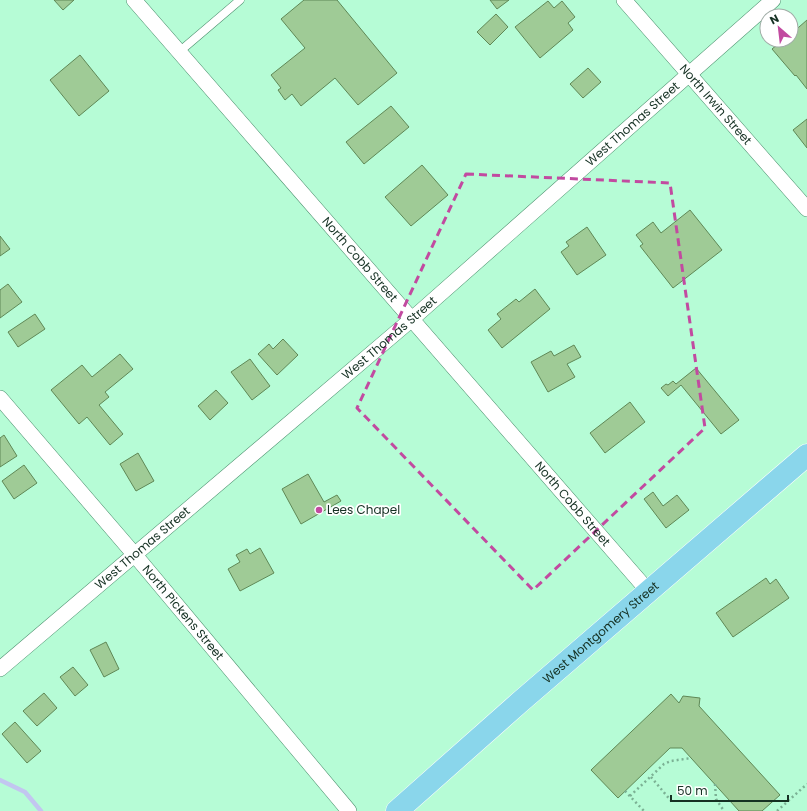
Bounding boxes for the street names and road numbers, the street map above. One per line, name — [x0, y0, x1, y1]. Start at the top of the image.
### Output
street label: North Irwin Street — [676, 60, 756, 148]
street label: West Thomas Street — [582, 78, 683, 170]
street label: North Cobb Street — [318, 213, 402, 305]
street label: West Thomas Street — [338, 292, 440, 383]
street label: North Cobb Street — [531, 458, 615, 550]
street label: West Thomas Street — [91, 502, 193, 593]
street label: North Pickens Street — [139, 561, 228, 663]
street label: West Montgomery Street — [539, 577, 662, 687]

